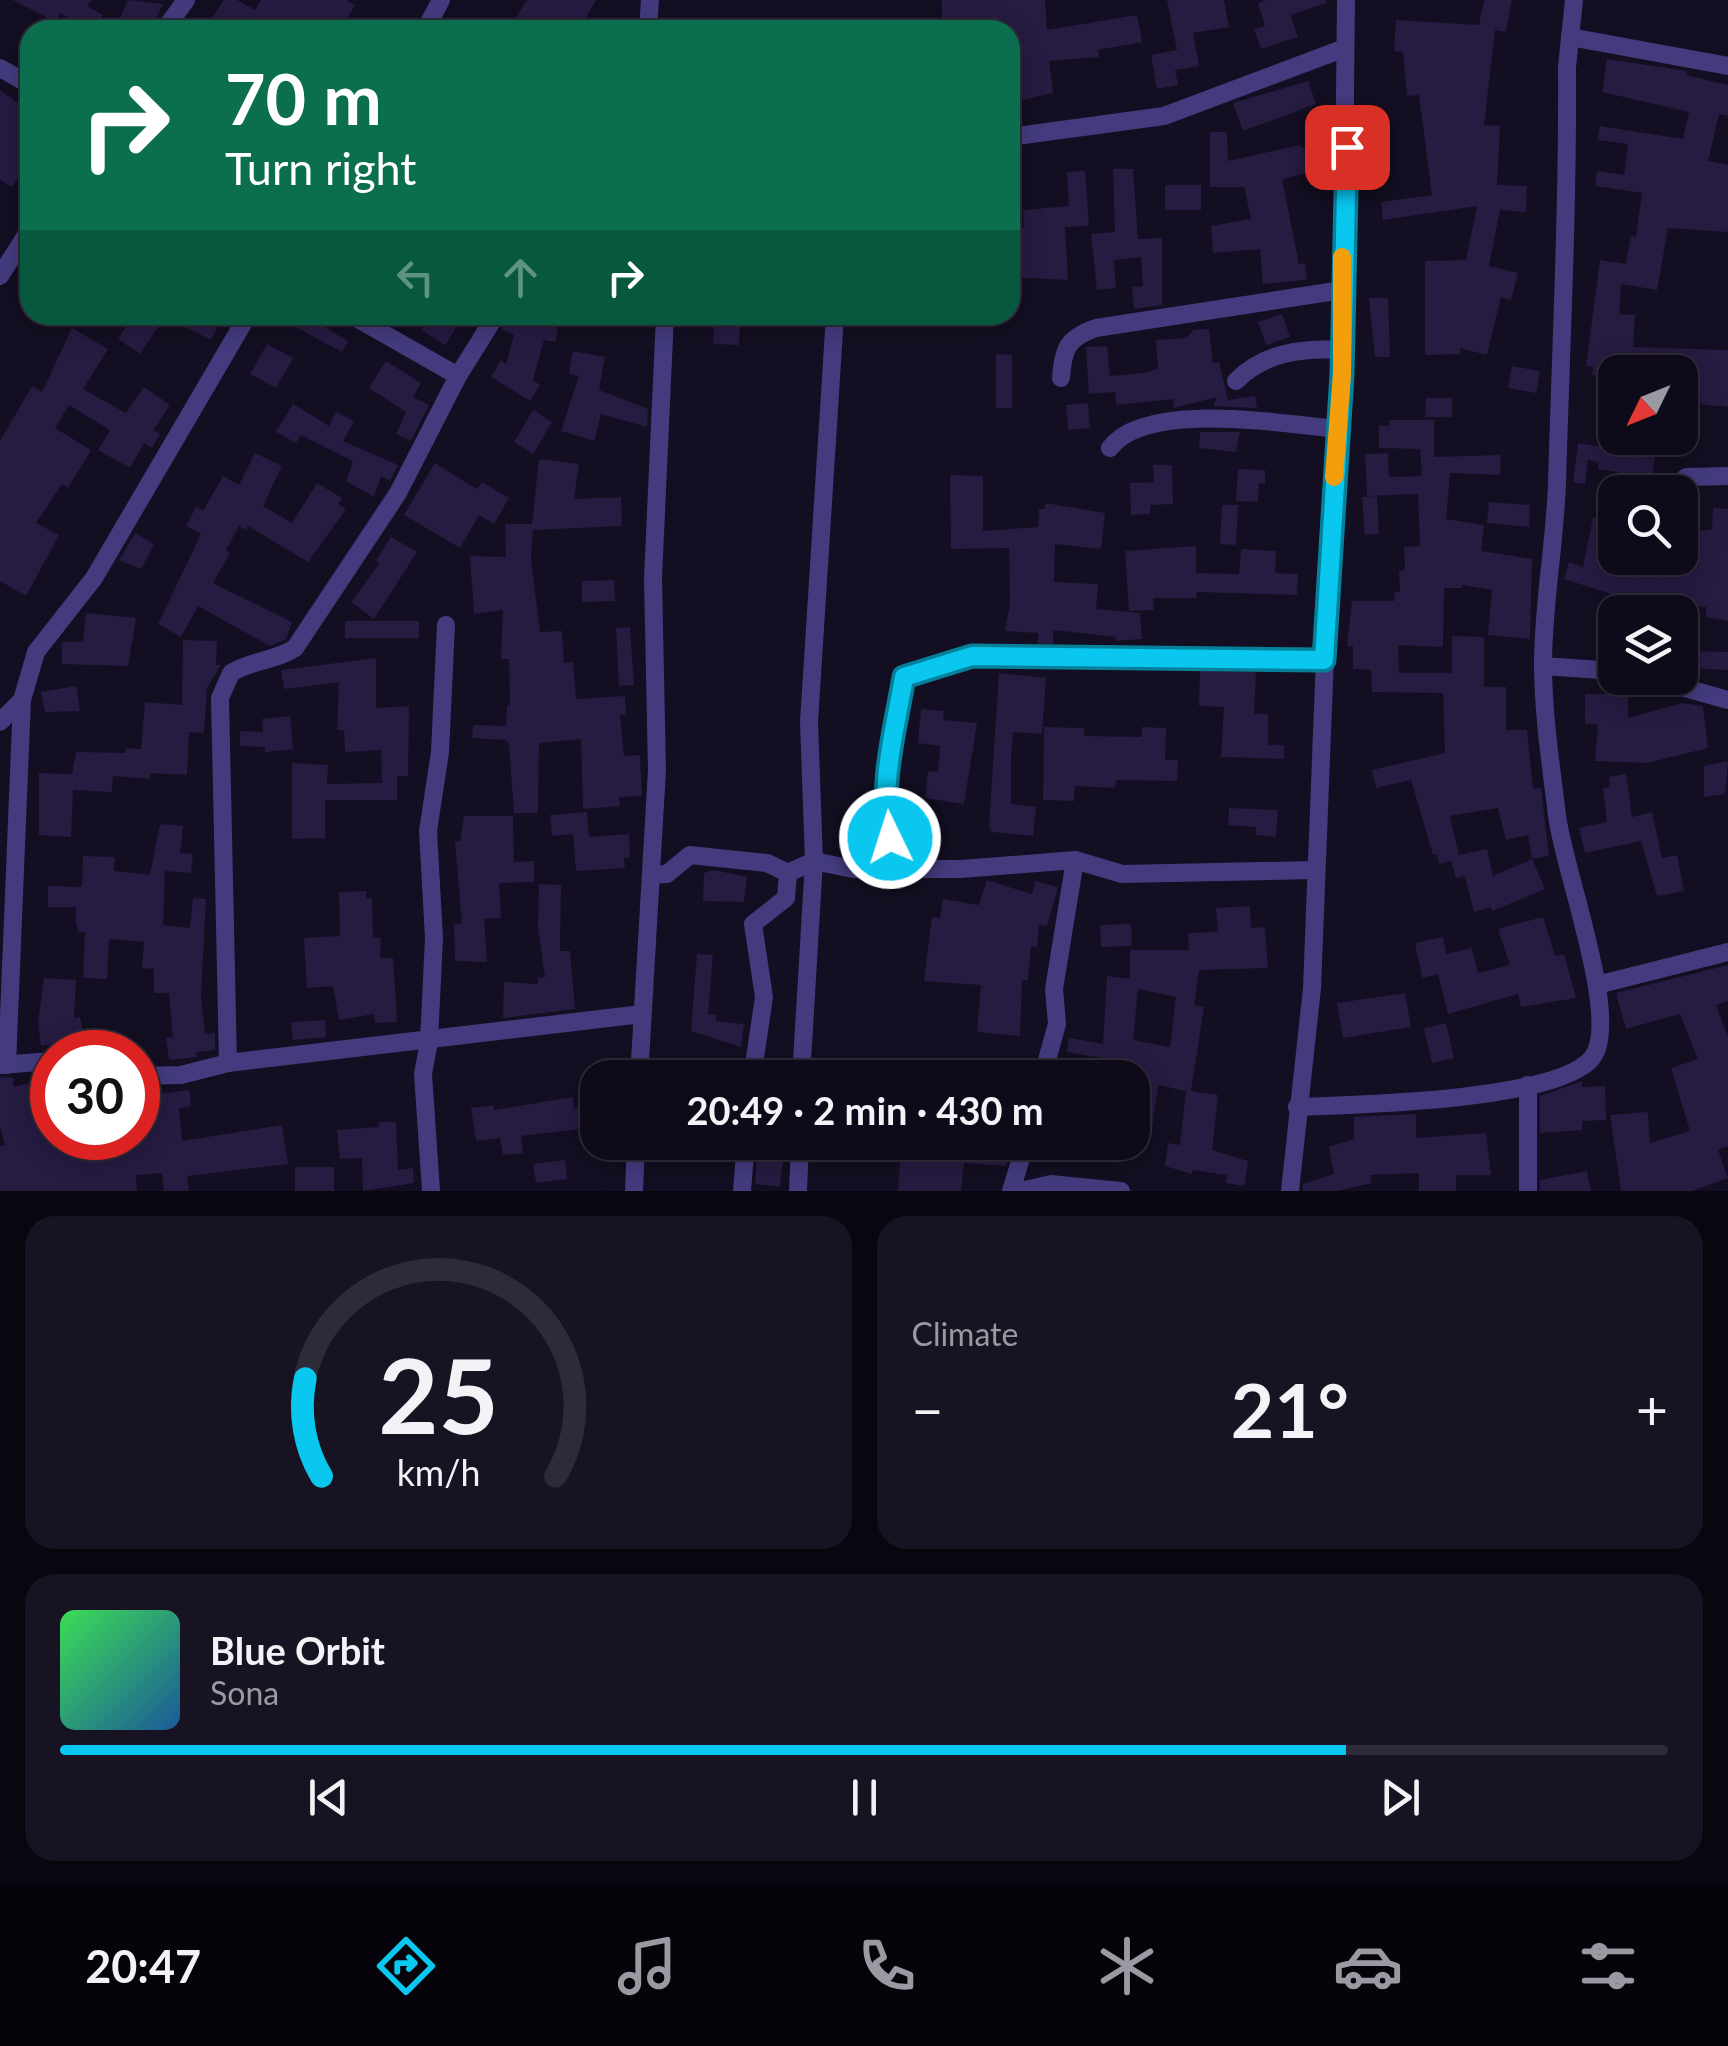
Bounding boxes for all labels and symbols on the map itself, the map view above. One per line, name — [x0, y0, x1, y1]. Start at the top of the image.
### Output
pin — [1305, 105, 1390, 190]
north arrow — [1598, 355, 1698, 455]
position arrow — [838, 786, 942, 890]
speed limit sign: 30 — [30, 1030, 160, 1160]

